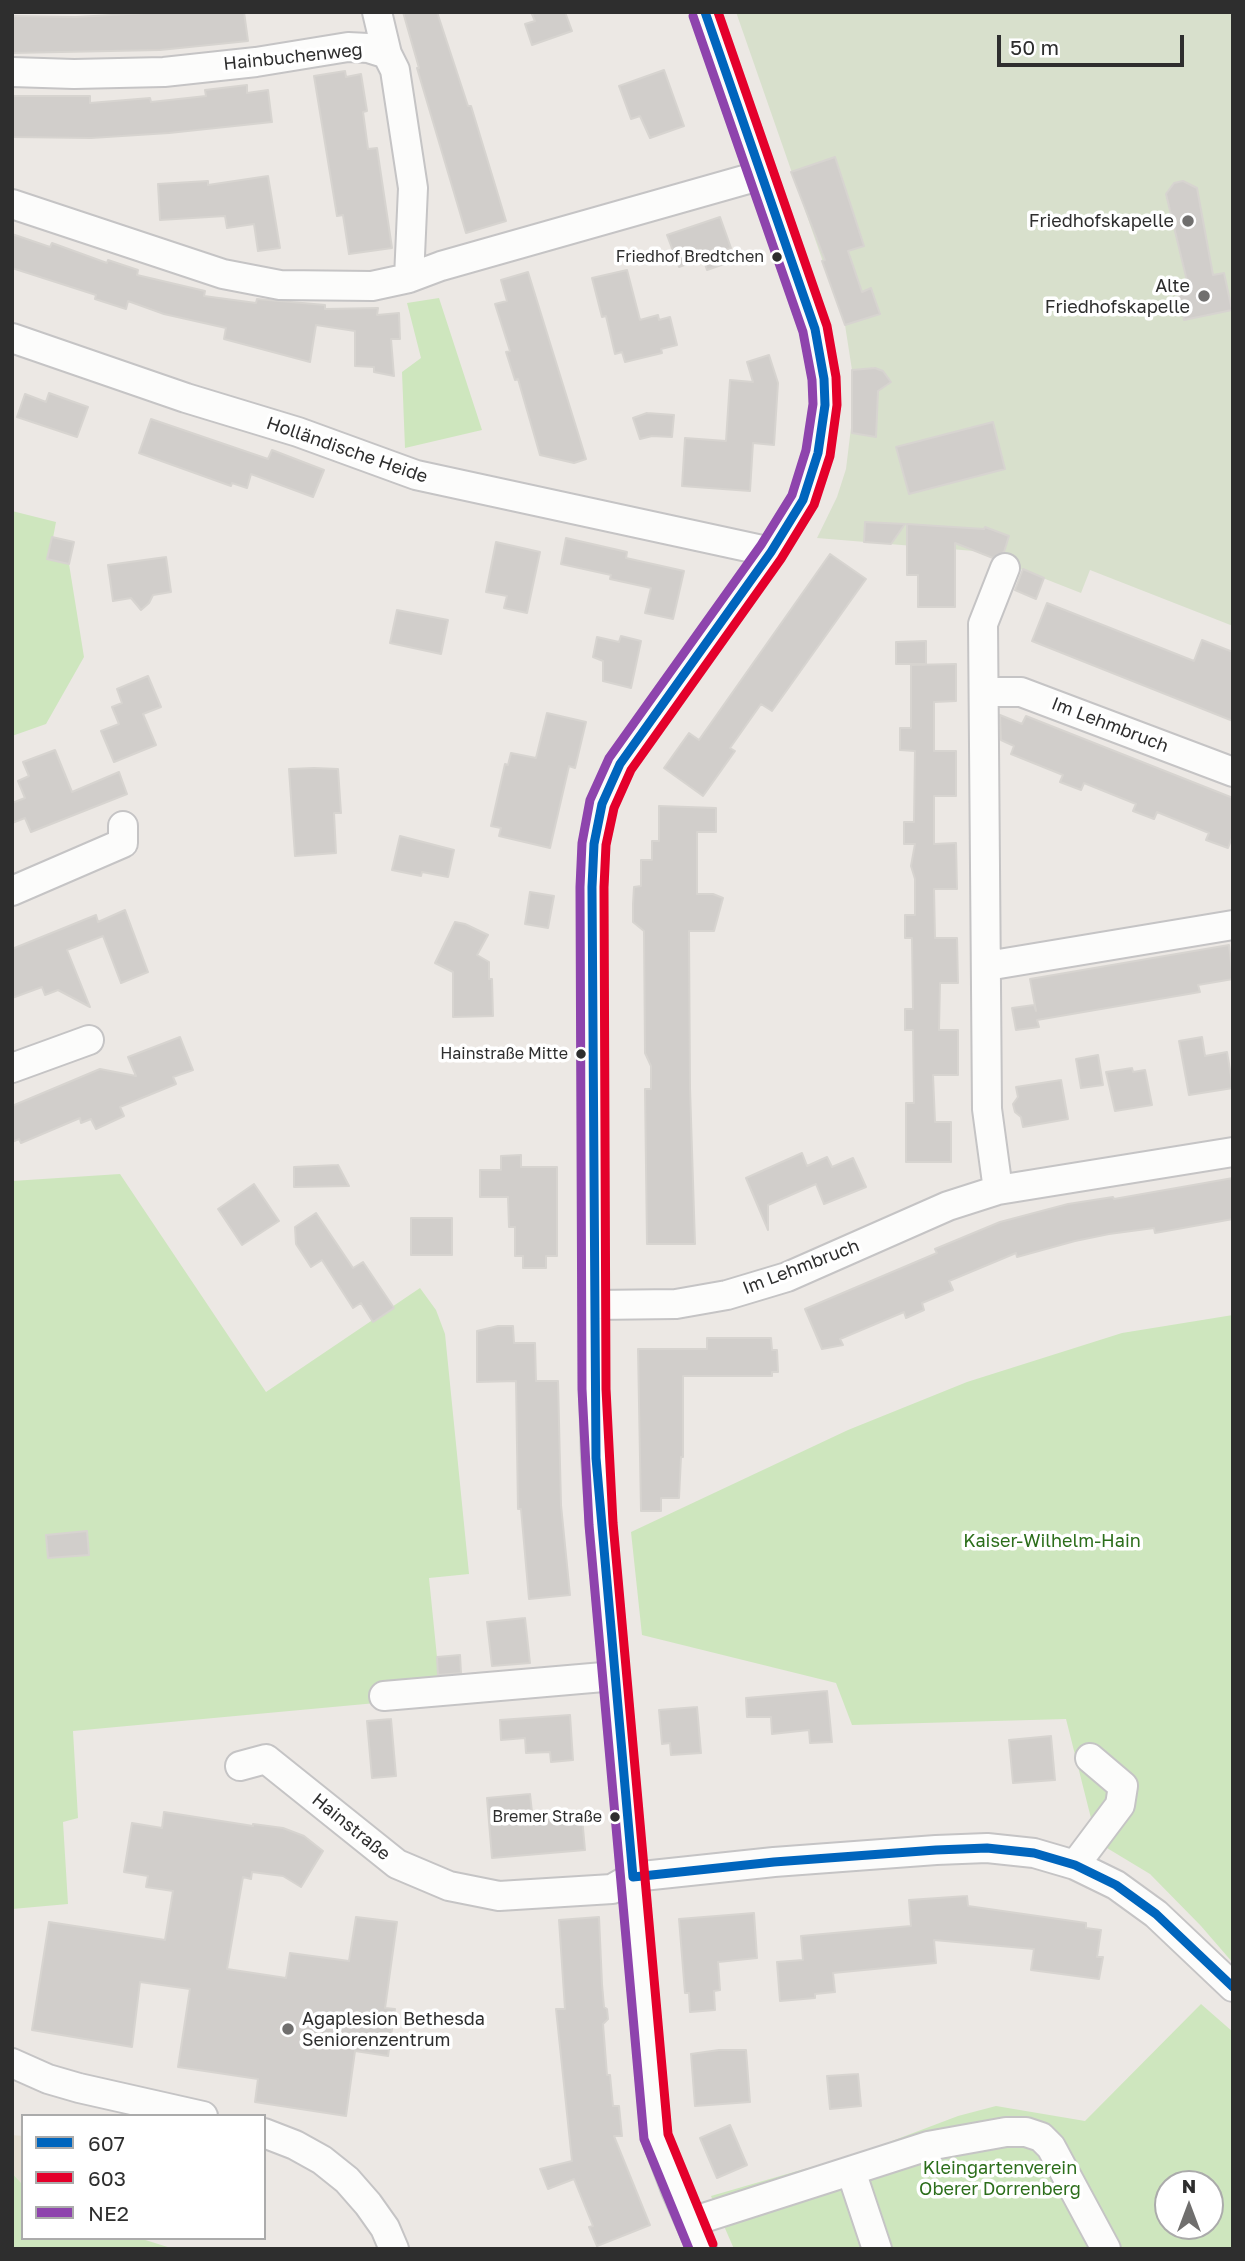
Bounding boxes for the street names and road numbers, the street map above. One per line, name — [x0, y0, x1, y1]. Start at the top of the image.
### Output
street label: Hainbuchenweg — [222, 39, 364, 75]
street label: Holländische Heide — [264, 412, 430, 488]
street label: Im Lehmbruch — [1048, 693, 1172, 757]
street label: Im Lehmbruch — [739, 1235, 863, 1299]
street label: Hainstraße — [308, 1789, 394, 1865]

